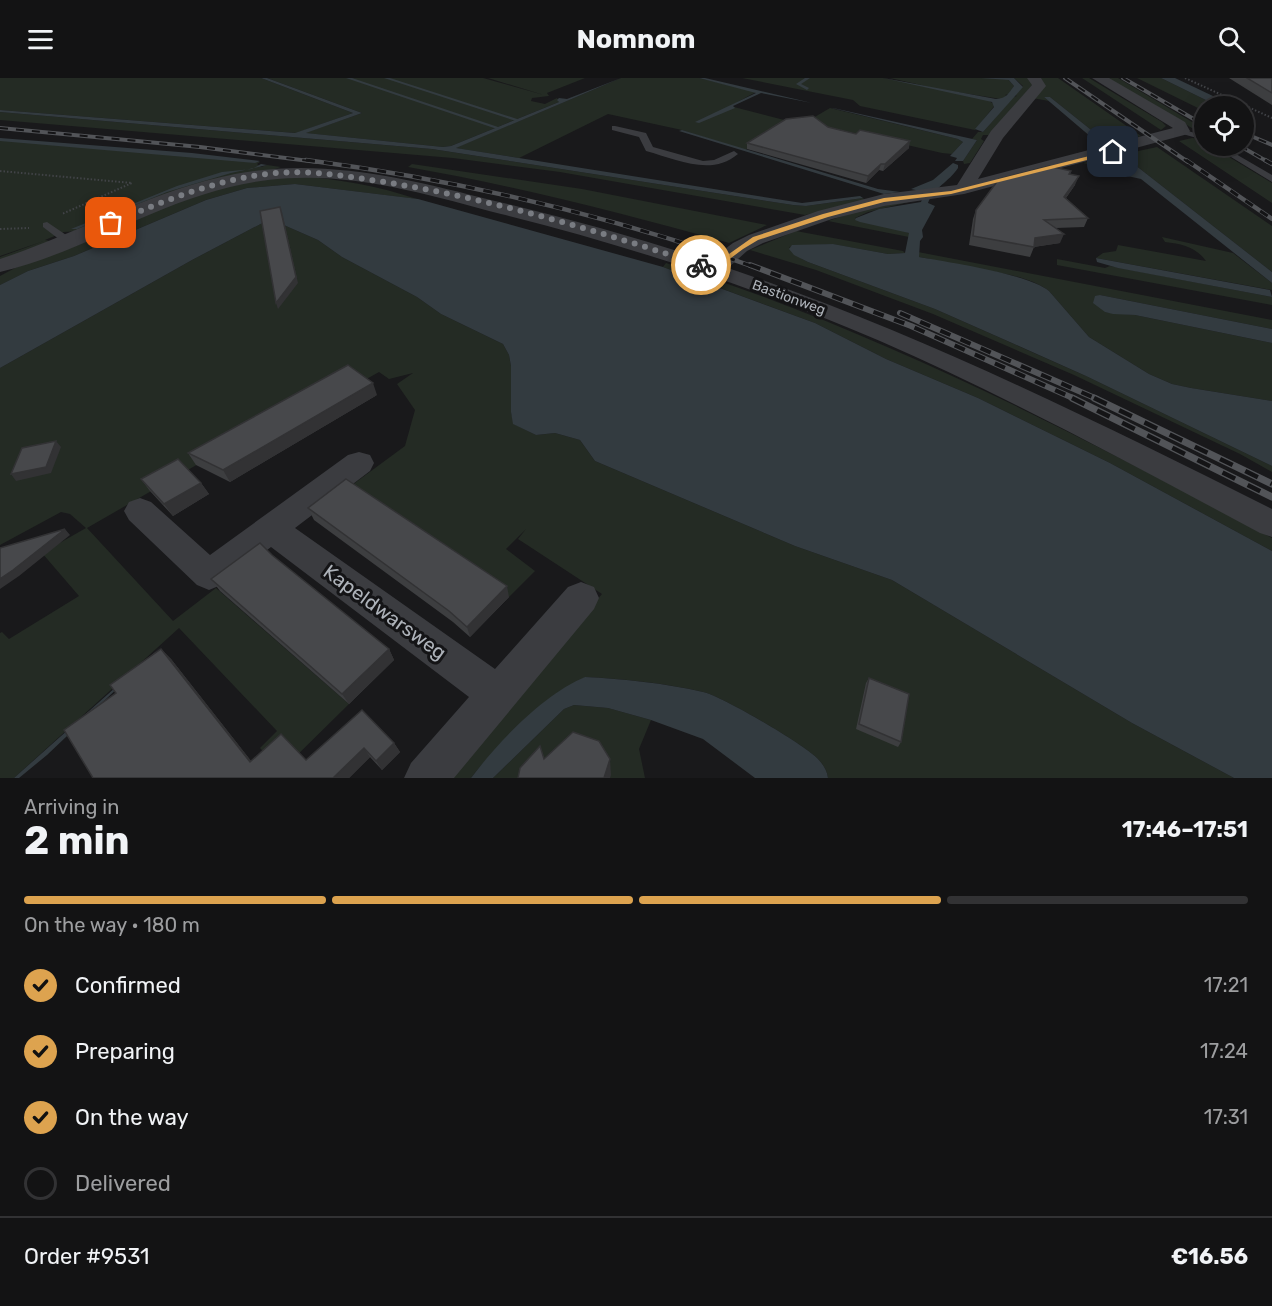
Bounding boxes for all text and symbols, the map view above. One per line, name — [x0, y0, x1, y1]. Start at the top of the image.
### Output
icon: menu — [24, 23, 57, 56]
text: Nomnom — [576, 23, 696, 55]
icon: search — [1215, 23, 1248, 56]
map controls — [1194, 96, 1254, 156]
button: locate — [1194, 96, 1254, 156]
pin — [1087, 126, 1138, 177]
icon: home — [1096, 135, 1129, 168]
pin — [85, 197, 136, 248]
icon: bag — [94, 206, 127, 239]
courier — [671, 235, 731, 295]
icon: bike — [685, 249, 718, 282]
street label: Bastionweg — [750, 276, 828, 319]
street label: Kapeldwarsweg — [319, 559, 451, 665]
text: Arriving in — [24, 795, 119, 819]
text: 17:46–17:51 — [1122, 816, 1248, 843]
text: 2 min — [24, 818, 130, 864]
text: On the way · 180 m — [24, 913, 200, 937]
icon: check — [24, 969, 57, 1002]
text: Confirmed — [75, 972, 181, 999]
text: 17:21 — [1204, 973, 1248, 997]
icon: check — [24, 1035, 57, 1068]
text: Preparing — [75, 1038, 175, 1065]
text: 17:24 — [1200, 1039, 1248, 1063]
icon: check — [24, 1101, 57, 1134]
text: On the way — [75, 1104, 189, 1131]
text: 17:31 — [1204, 1105, 1248, 1129]
text: Delivered — [75, 1170, 171, 1197]
text: Order #9531 — [24, 1243, 149, 1270]
text: €16.56 — [1171, 1243, 1248, 1270]

